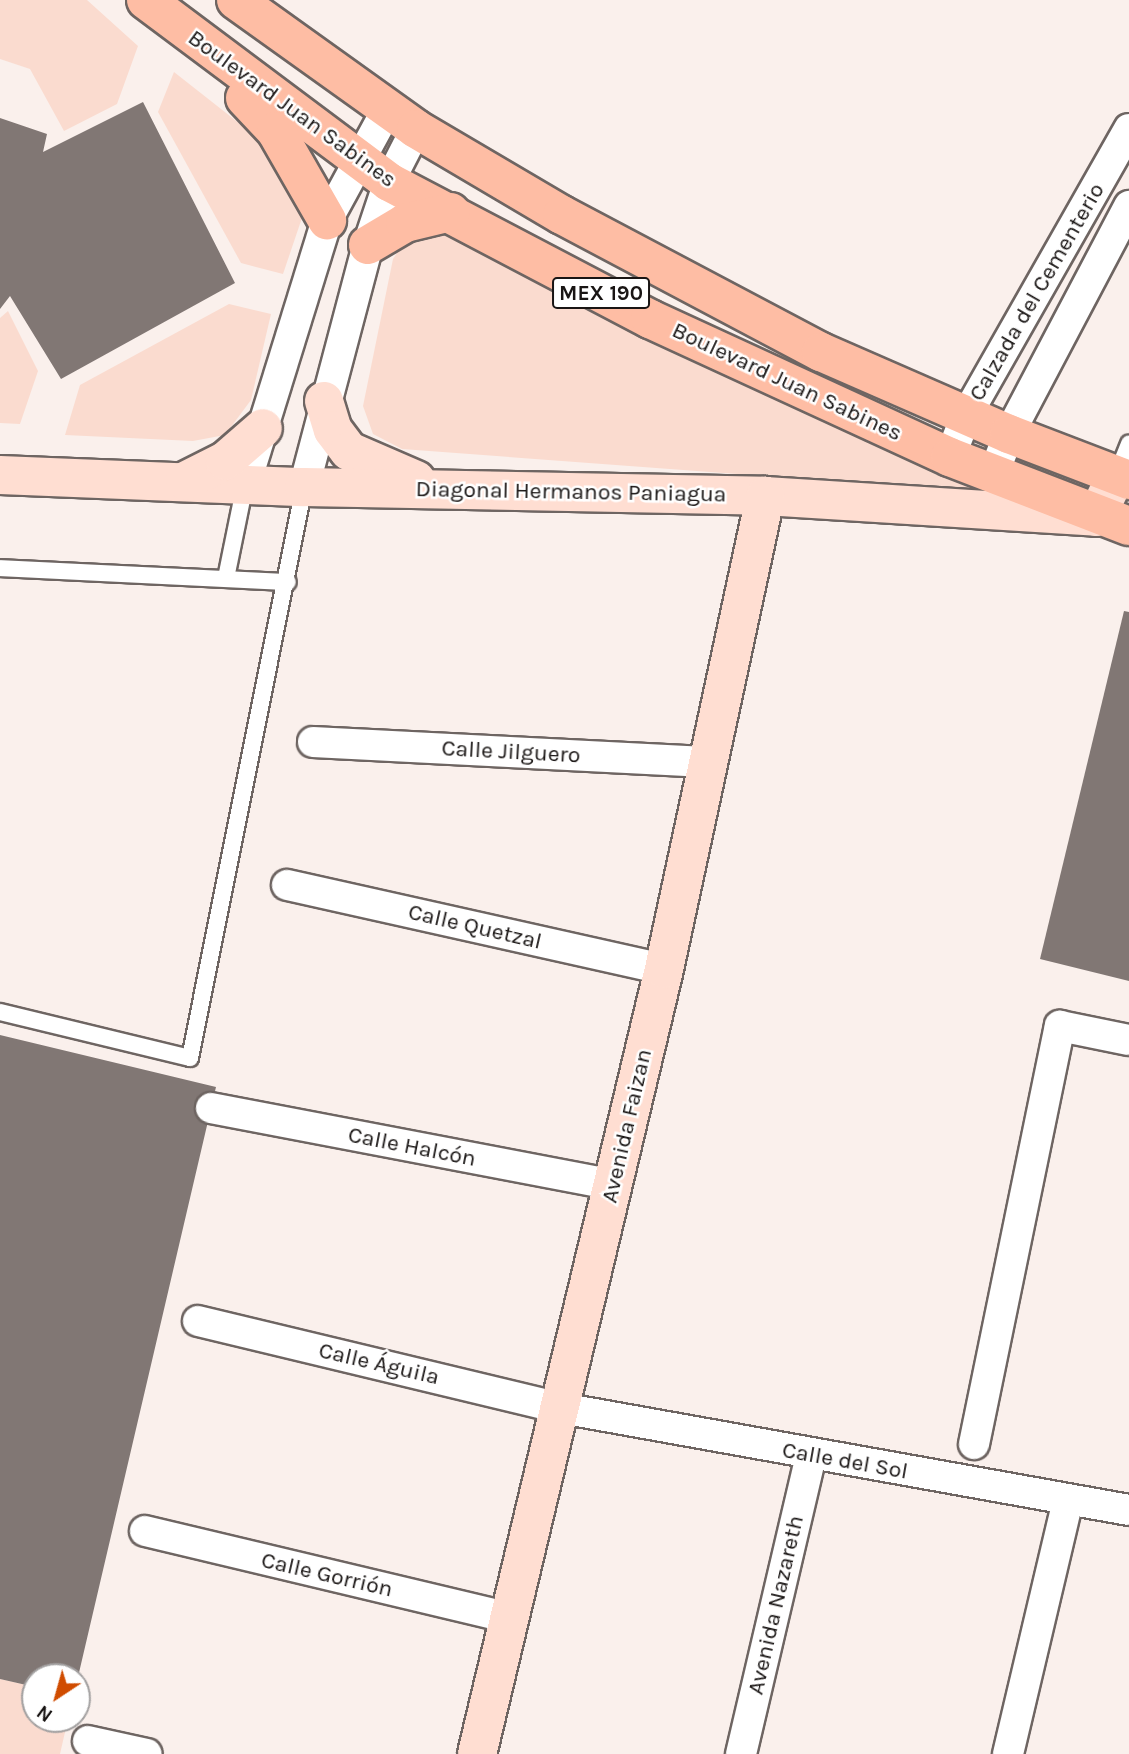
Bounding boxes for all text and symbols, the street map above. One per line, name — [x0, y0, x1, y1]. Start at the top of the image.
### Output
street label: Boulevard Juan Sabines — [182, 24, 402, 194]
street label: Calzada del Cementerio — [963, 178, 1111, 406]
road number: MEX 190 — [552, 276, 650, 310]
street label: Boulevard Juan Sabines — [668, 317, 906, 447]
street label: Diagonal Hermanos Paniagua — [415, 475, 727, 509]
street label: Calle Jilguero — [441, 735, 581, 769]
street label: Calle Quetzal — [405, 898, 545, 956]
street label: Avenida Faizan — [596, 1046, 658, 1206]
street label: Calle Halcón — [346, 1121, 478, 1173]
street label: Calle Águila — [316, 1337, 442, 1391]
street label: Calle del Sol — [780, 1436, 910, 1486]
street label: Avenida Nazareth — [742, 1513, 810, 1697]
street label: Calle Gorrión — [259, 1546, 395, 1604]
north arrow — [21, 1663, 91, 1733]
text: N — [33, 1700, 57, 1726]

